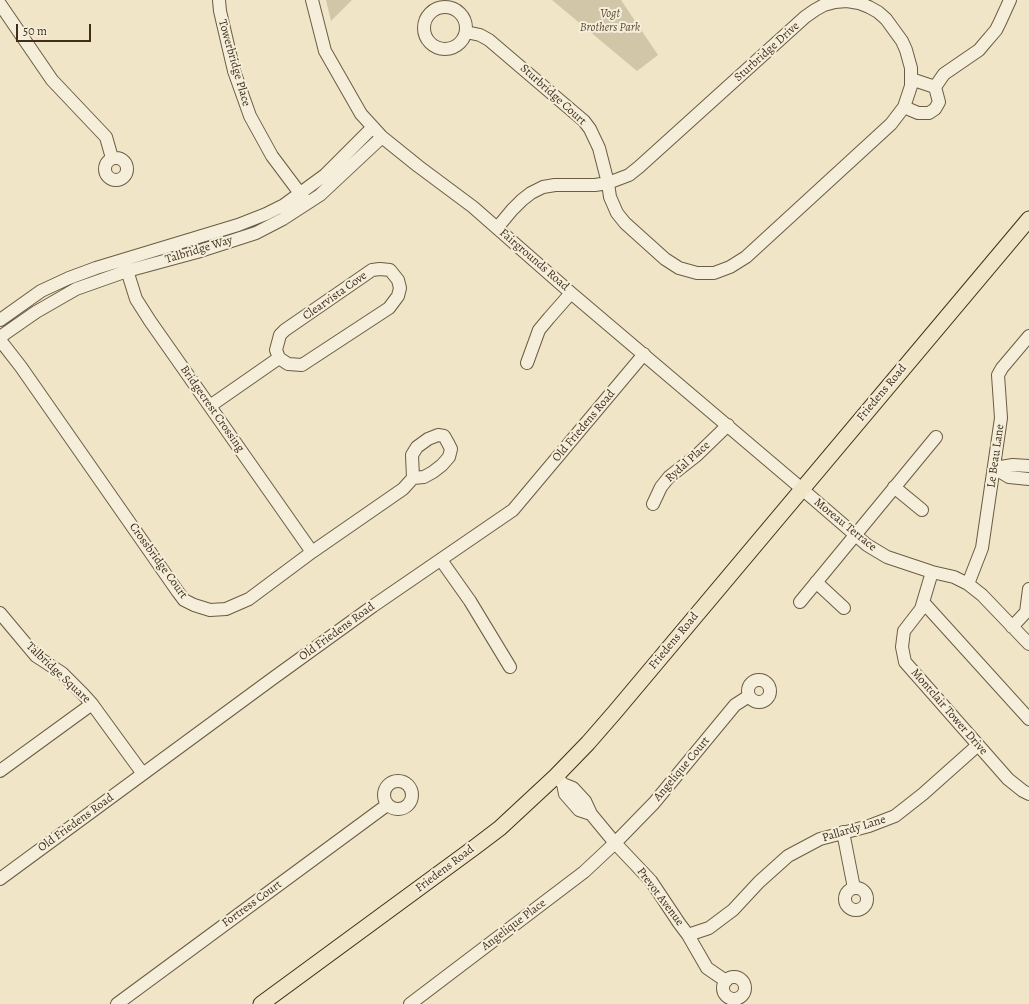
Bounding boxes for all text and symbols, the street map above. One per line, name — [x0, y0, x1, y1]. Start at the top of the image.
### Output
park label: Vogt Brothers Park — [580, 7, 640, 35]
scale bar — [18, 16, 93, 42]
street label: Towerbridge Place — [215, 18, 253, 108]
street label: Sturbridge Drive — [731, 19, 803, 85]
text: 50 m — [23, 23, 47, 39]
street label: Sturbridge Court — [517, 62, 589, 128]
street label: Fairgrounds Road — [496, 226, 572, 294]
street label: Talbridge Way — [164, 233, 234, 267]
street label: Clearvista Cove — [300, 269, 370, 323]
street label: Friedens Road — [854, 362, 910, 424]
street label: Bridgecrest Crossing — [177, 363, 247, 455]
street label: Old Friedens Road — [550, 387, 618, 465]
street label: Le Beau Lane — [984, 423, 1008, 489]
street label: Rydal Place — [663, 438, 713, 486]
street label: Moreau Terrace — [811, 495, 879, 555]
street label: Crossbridge Court — [126, 520, 190, 602]
street label: Old Friedens Road — [296, 600, 378, 664]
street label: Friedens Road — [646, 610, 702, 672]
street label: Talbridge Square — [23, 639, 93, 707]
street label: Montclair Tower Drive — [908, 666, 990, 758]
street label: Angelique Court — [651, 734, 713, 804]
street label: Old Friedens Road — [35, 791, 117, 855]
street label: Pallardy Lane — [820, 813, 888, 845]
street label: Friedens Road — [413, 842, 477, 896]
street label: Prevot Avenue — [633, 865, 687, 929]
street label: Fortress Court — [219, 878, 285, 930]
street label: Angelique Place — [479, 896, 549, 954]

